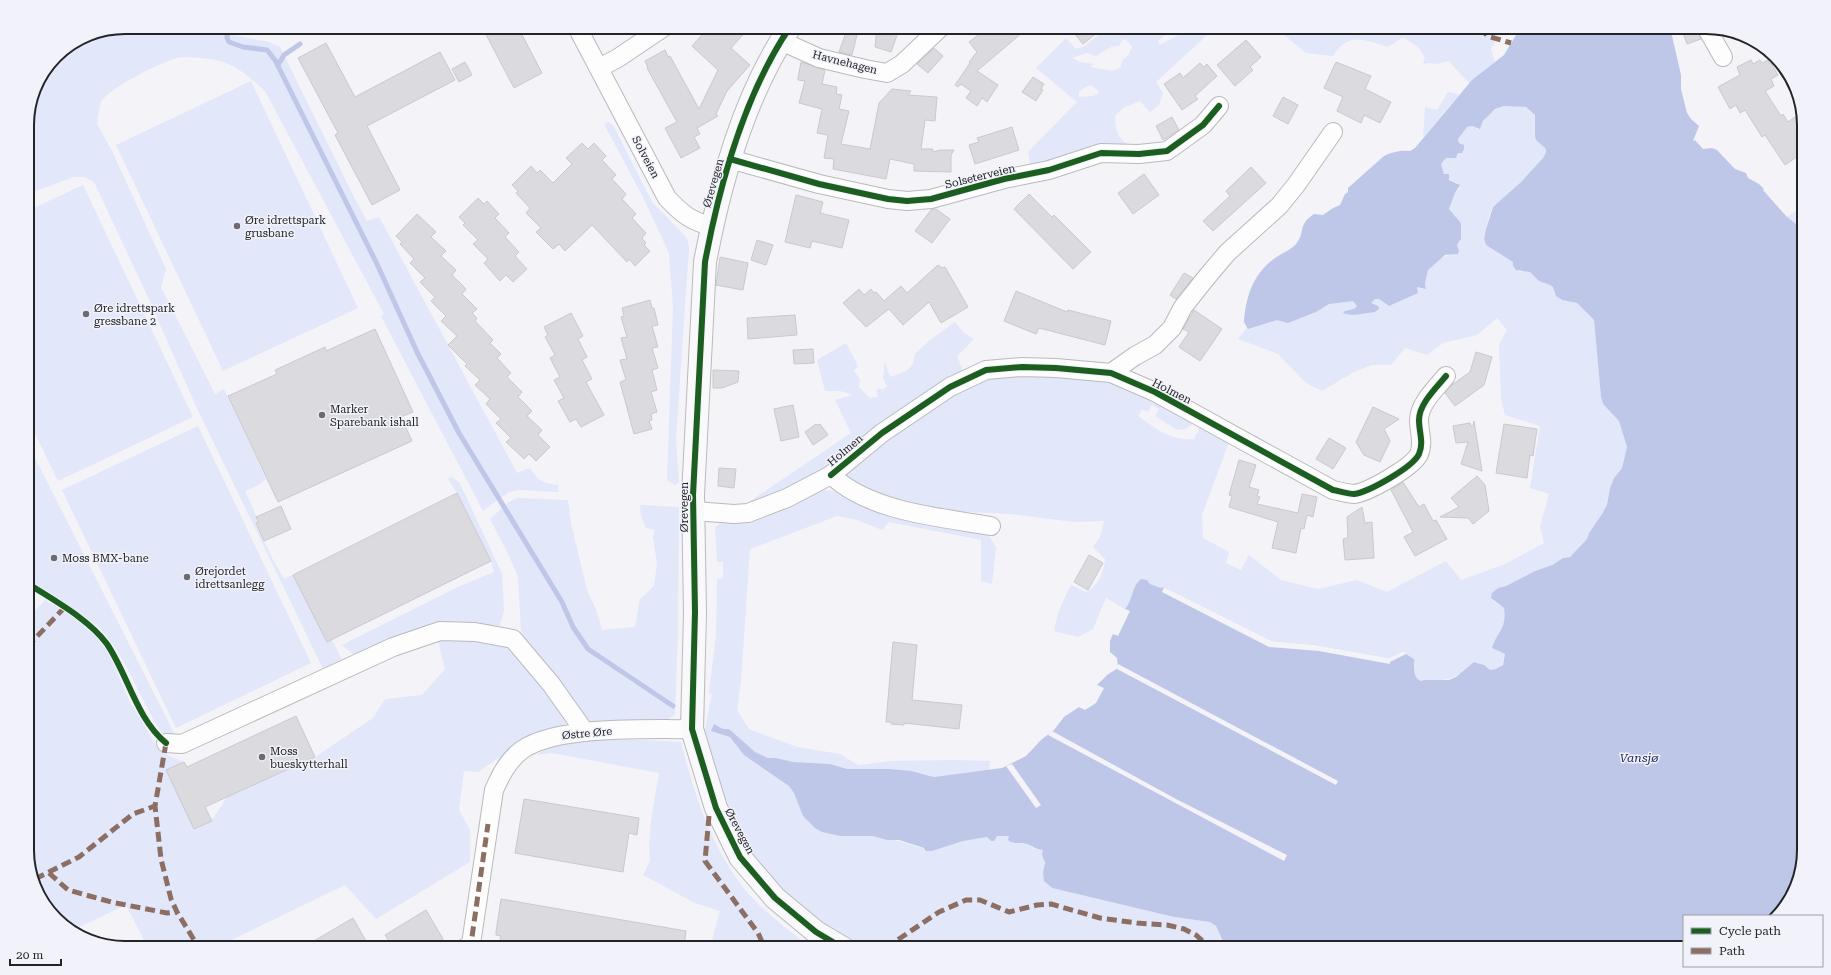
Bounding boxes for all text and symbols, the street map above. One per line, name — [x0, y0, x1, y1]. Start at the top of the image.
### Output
street label: Havnehagen — [811, 48, 879, 77]
street label: Solveien — [629, 134, 662, 181]
street label: Ørevegen — [700, 157, 727, 209]
street label: Solseterveien — [944, 161, 1017, 191]
place label: Øre idrettspark grusbane — [245, 214, 326, 240]
marker: Øre idrettspark grusbane — [232, 221, 242, 231]
place label: Øre idrettspark gressbane 2 — [94, 302, 175, 328]
marker: Øre idrettspark gressbane 2 — [81, 309, 91, 319]
street label: Holmen — [1150, 376, 1194, 407]
place label: Marker Sparebank ishall — [330, 403, 419, 429]
marker: Marker Sparebank ishall — [317, 410, 327, 420]
street label: Holmen — [825, 432, 866, 469]
street label: Ørevegen — [678, 482, 691, 532]
place label: Moss BMX-bane — [62, 552, 149, 565]
marker: Moss BMX-bane — [49, 553, 59, 563]
place label: Ørejordet idrettsanlegg — [195, 565, 265, 591]
marker: Ørejordet idrettsanlegg — [182, 572, 192, 582]
street label: Østre Øre — [561, 725, 613, 742]
place label: Moss bueskytterhall — [270, 745, 348, 771]
water label: Vansjø — [1620, 751, 1659, 765]
marker: Moss bueskytterhall — [257, 752, 267, 762]
street label: Ørevegen — [722, 806, 757, 856]
legend — [1683, 915, 1823, 967]
text: Cycle path — [1719, 924, 1781, 938]
scale bar — [10, 941, 61, 967]
text: Path — [1719, 944, 1745, 958]
text: 20 m — [16, 948, 43, 962]

